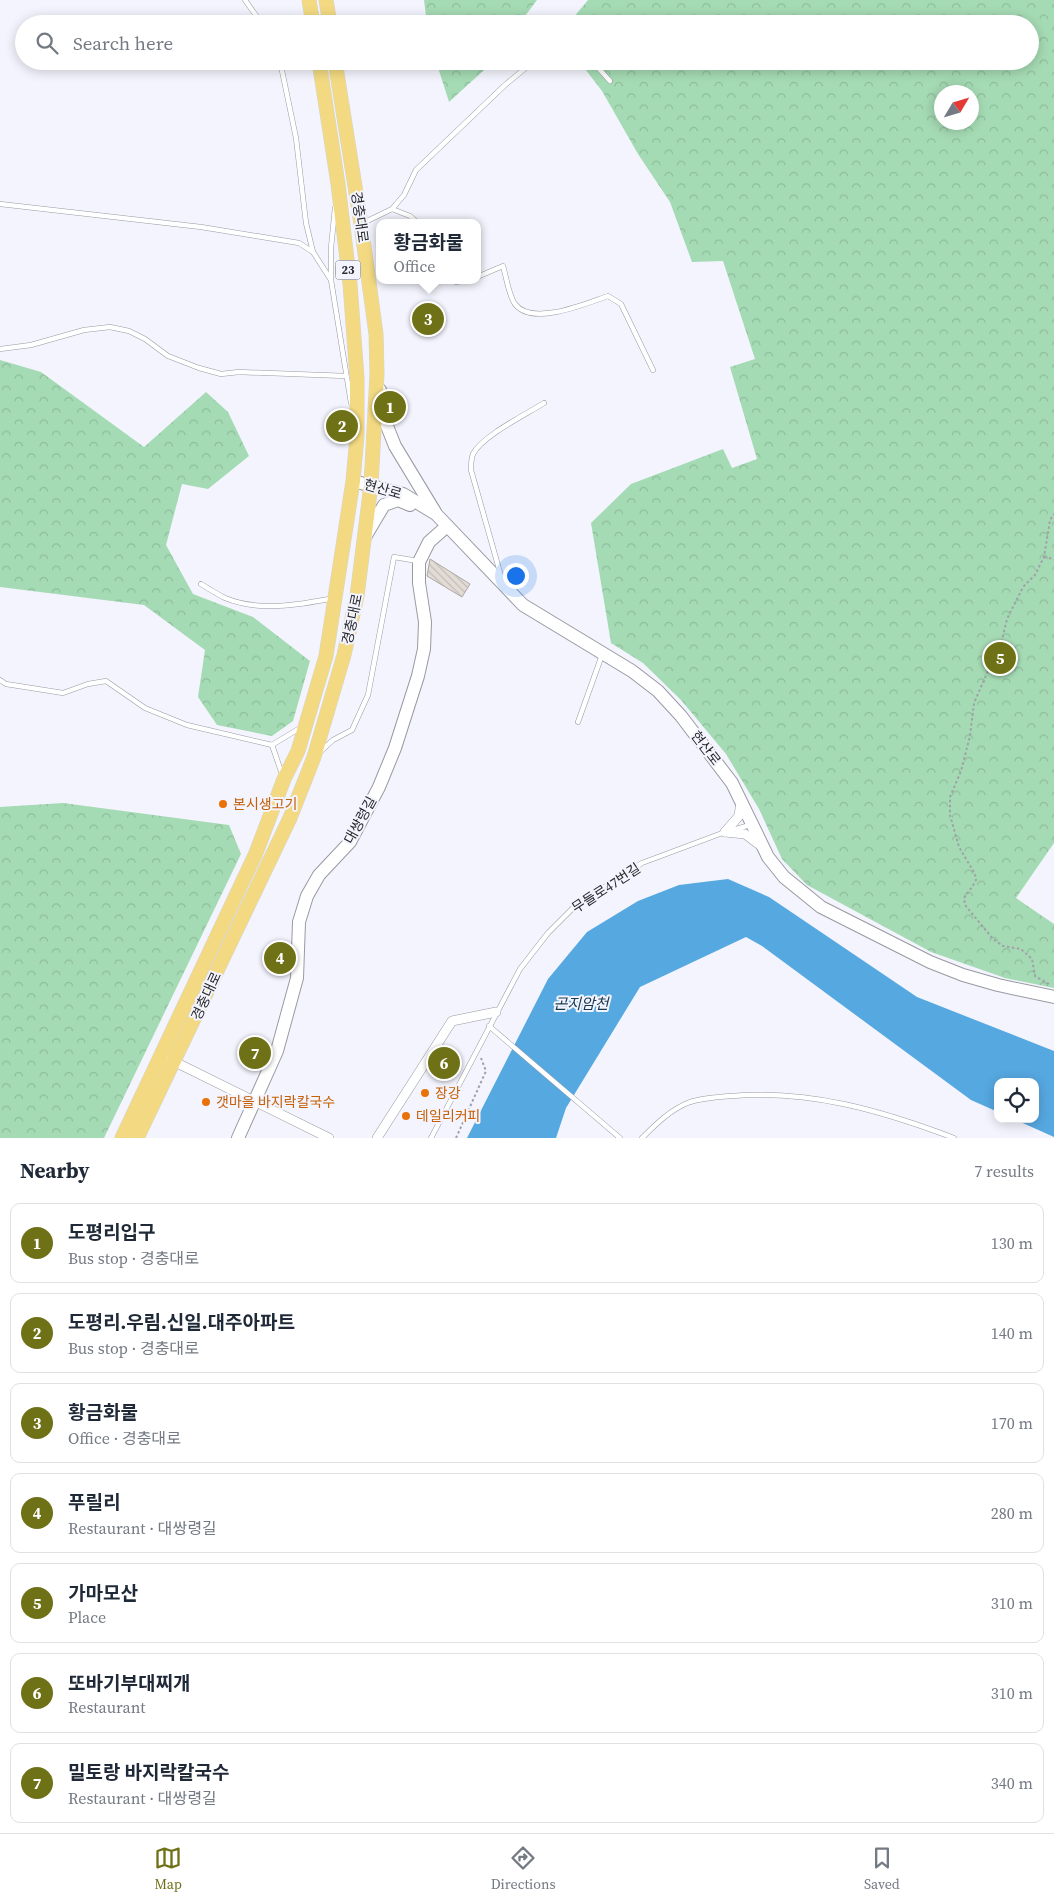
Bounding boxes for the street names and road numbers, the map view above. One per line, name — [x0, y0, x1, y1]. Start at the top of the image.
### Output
street label: 경충대로 — [347, 190, 374, 244]
road number: 23 — [336, 260, 360, 280]
street label: 현산로 — [362, 474, 404, 504]
street label: 경충대로 — [337, 592, 367, 646]
street label: 현산로 — [686, 727, 726, 769]
street label: 대쌍령길 — [339, 793, 381, 847]
street label: 무들로47번길 — [568, 858, 644, 918]
street label: 경충대로 — [186, 968, 226, 1024]

